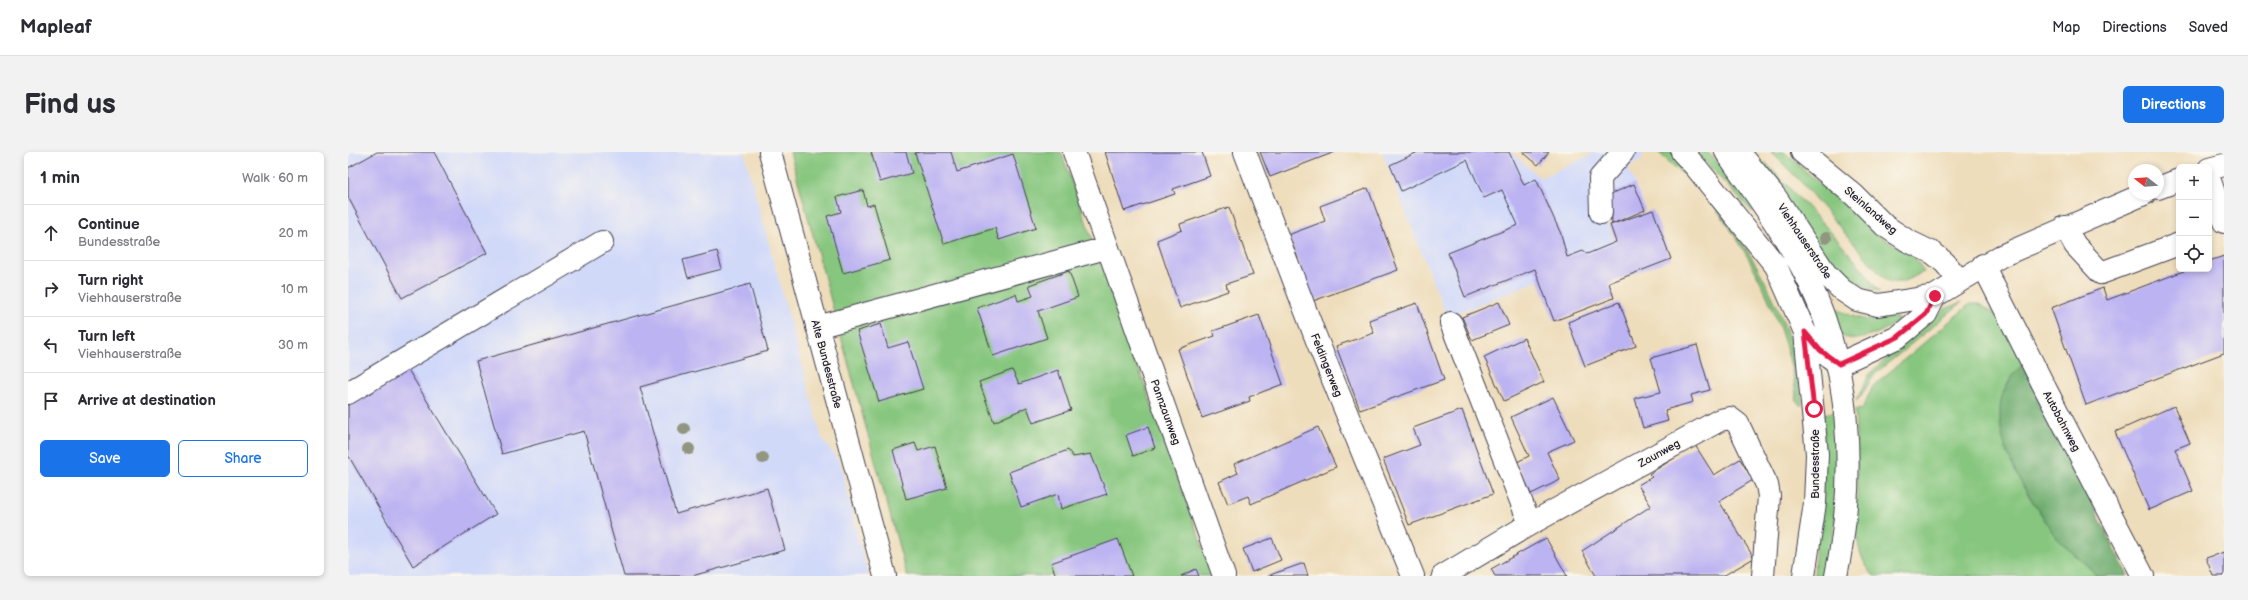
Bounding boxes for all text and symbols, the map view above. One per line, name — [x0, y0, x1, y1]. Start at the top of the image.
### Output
text: Mapleaf — [20, 16, 92, 39]
text: Map — [2052, 19, 2080, 36]
text: Directions — [2102, 19, 2167, 36]
text: Saved — [2189, 19, 2228, 36]
button: Directions — [2123, 86, 2224, 123]
text: Find us — [24, 88, 116, 121]
north arrow — [2128, 164, 2164, 200]
map controls — [2176, 164, 2212, 272]
button: + — [2176, 164, 2212, 200]
text: 1 min — [40, 168, 80, 188]
text: Walk · 60 m — [242, 170, 308, 186]
street label: Steinlandweg — [1842, 184, 1900, 237]
button: − — [2176, 200, 2212, 236]
street label: Viehhauserstraße — [1775, 201, 1835, 282]
text: Continue — [78, 215, 140, 234]
icon: ahead — [40, 222, 62, 244]
text: 20 m — [278, 225, 308, 241]
text: Bundesstraße — [78, 234, 160, 250]
button: locate — [2176, 236, 2212, 272]
text: Turn right — [78, 271, 143, 290]
icon: right — [40, 278, 62, 300]
text: 10 m — [281, 281, 308, 297]
route end — [1926, 287, 1944, 305]
text: Viehhauserstraße — [78, 290, 182, 306]
street label: Alte Bundesstraße — [808, 318, 845, 410]
text: Turn left — [78, 327, 135, 346]
street label: Feldingerweg — [1308, 332, 1345, 399]
icon: left — [40, 334, 62, 356]
text: 30 m — [278, 337, 308, 353]
text: Viehhauserstraße — [78, 346, 182, 362]
street label: Pannzaunweg — [1148, 378, 1183, 447]
street label: Autobahnweg — [2040, 389, 2083, 454]
icon: arrive — [40, 390, 62, 412]
text: Arrive at destination — [78, 391, 216, 410]
route start — [1805, 400, 1823, 418]
street label: Bundesstraße — [1809, 429, 1822, 499]
street label: Zaunweg — [1635, 437, 1682, 471]
button: Save — [40, 440, 170, 477]
button: Share — [178, 440, 308, 477]

